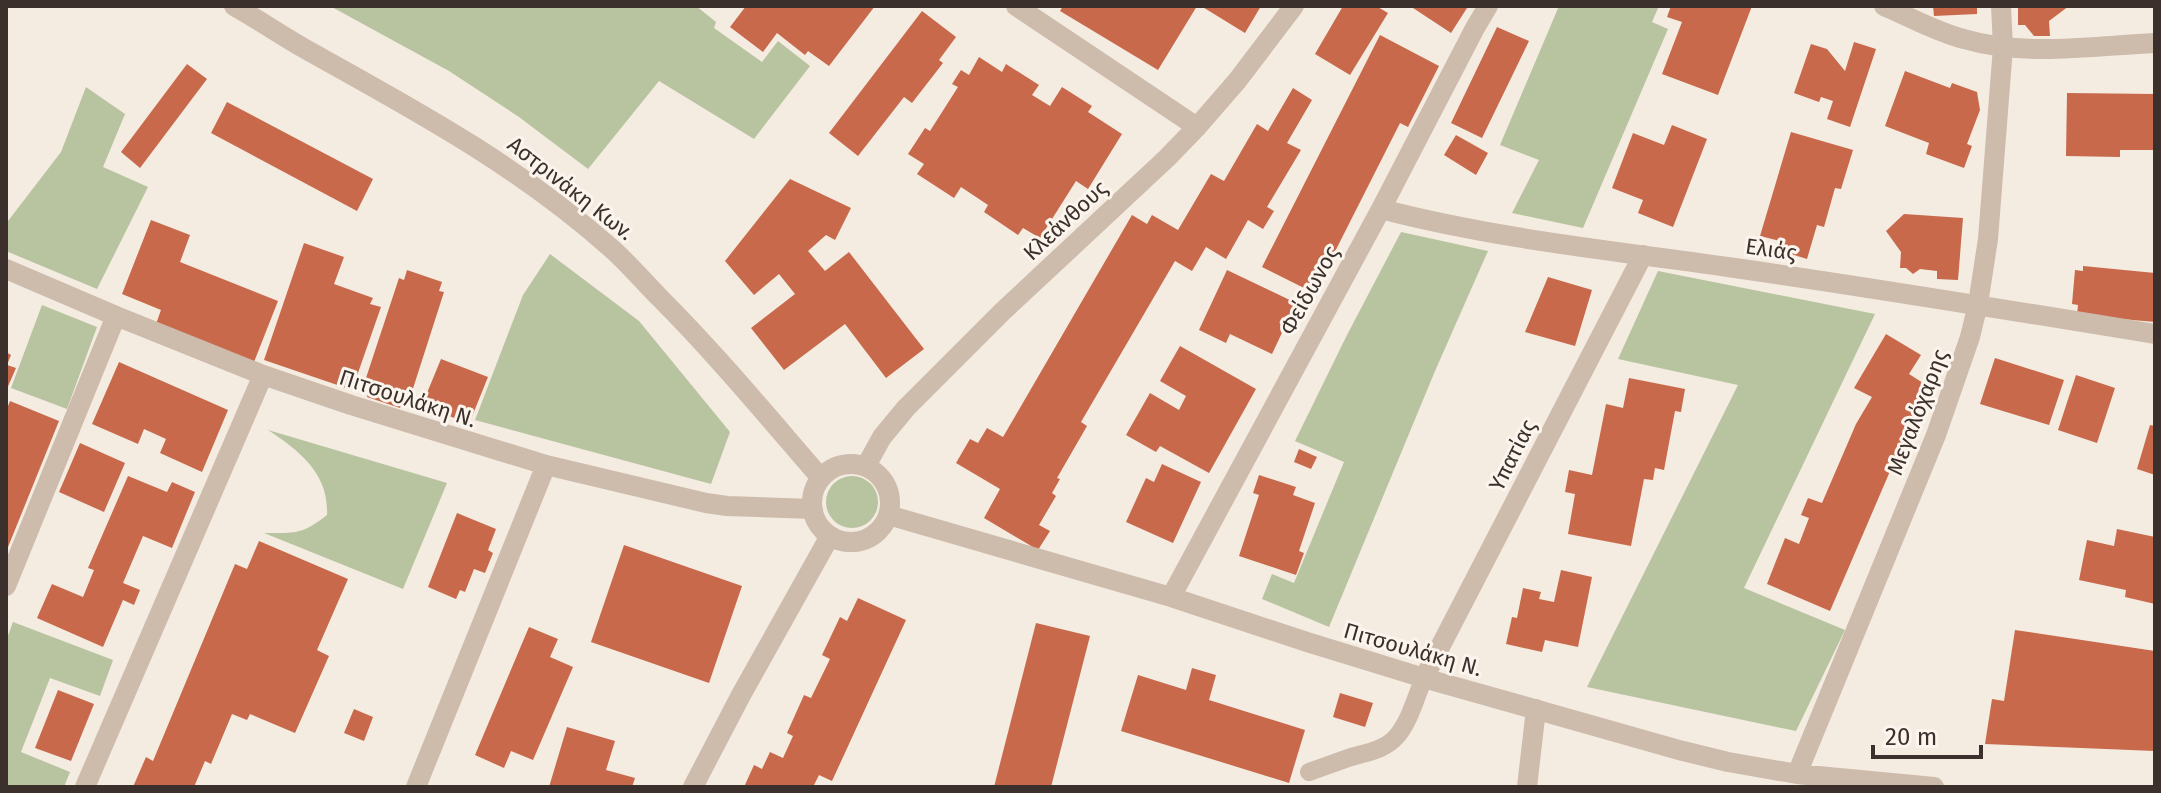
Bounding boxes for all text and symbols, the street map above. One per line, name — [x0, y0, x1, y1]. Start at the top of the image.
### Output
street label: Αστρινάκη Κων. — [502, 131, 639, 246]
street label: Κλεάνθους — [1018, 175, 1113, 266]
street label: Ελιάς — [1744, 233, 1798, 266]
street label: Φείδωνος — [1274, 241, 1345, 339]
street label: Μεγαλόχαρης — [1881, 345, 1954, 479]
street label: Πιτσουλάκη Ν. — [336, 364, 480, 433]
street label: Υπατίας — [1483, 415, 1542, 496]
street label: Πιτσουλάκη Ν. — [1341, 617, 1485, 682]
scale bar — [1873, 709, 1981, 759]
text: 20 m — [1885, 723, 1937, 751]

